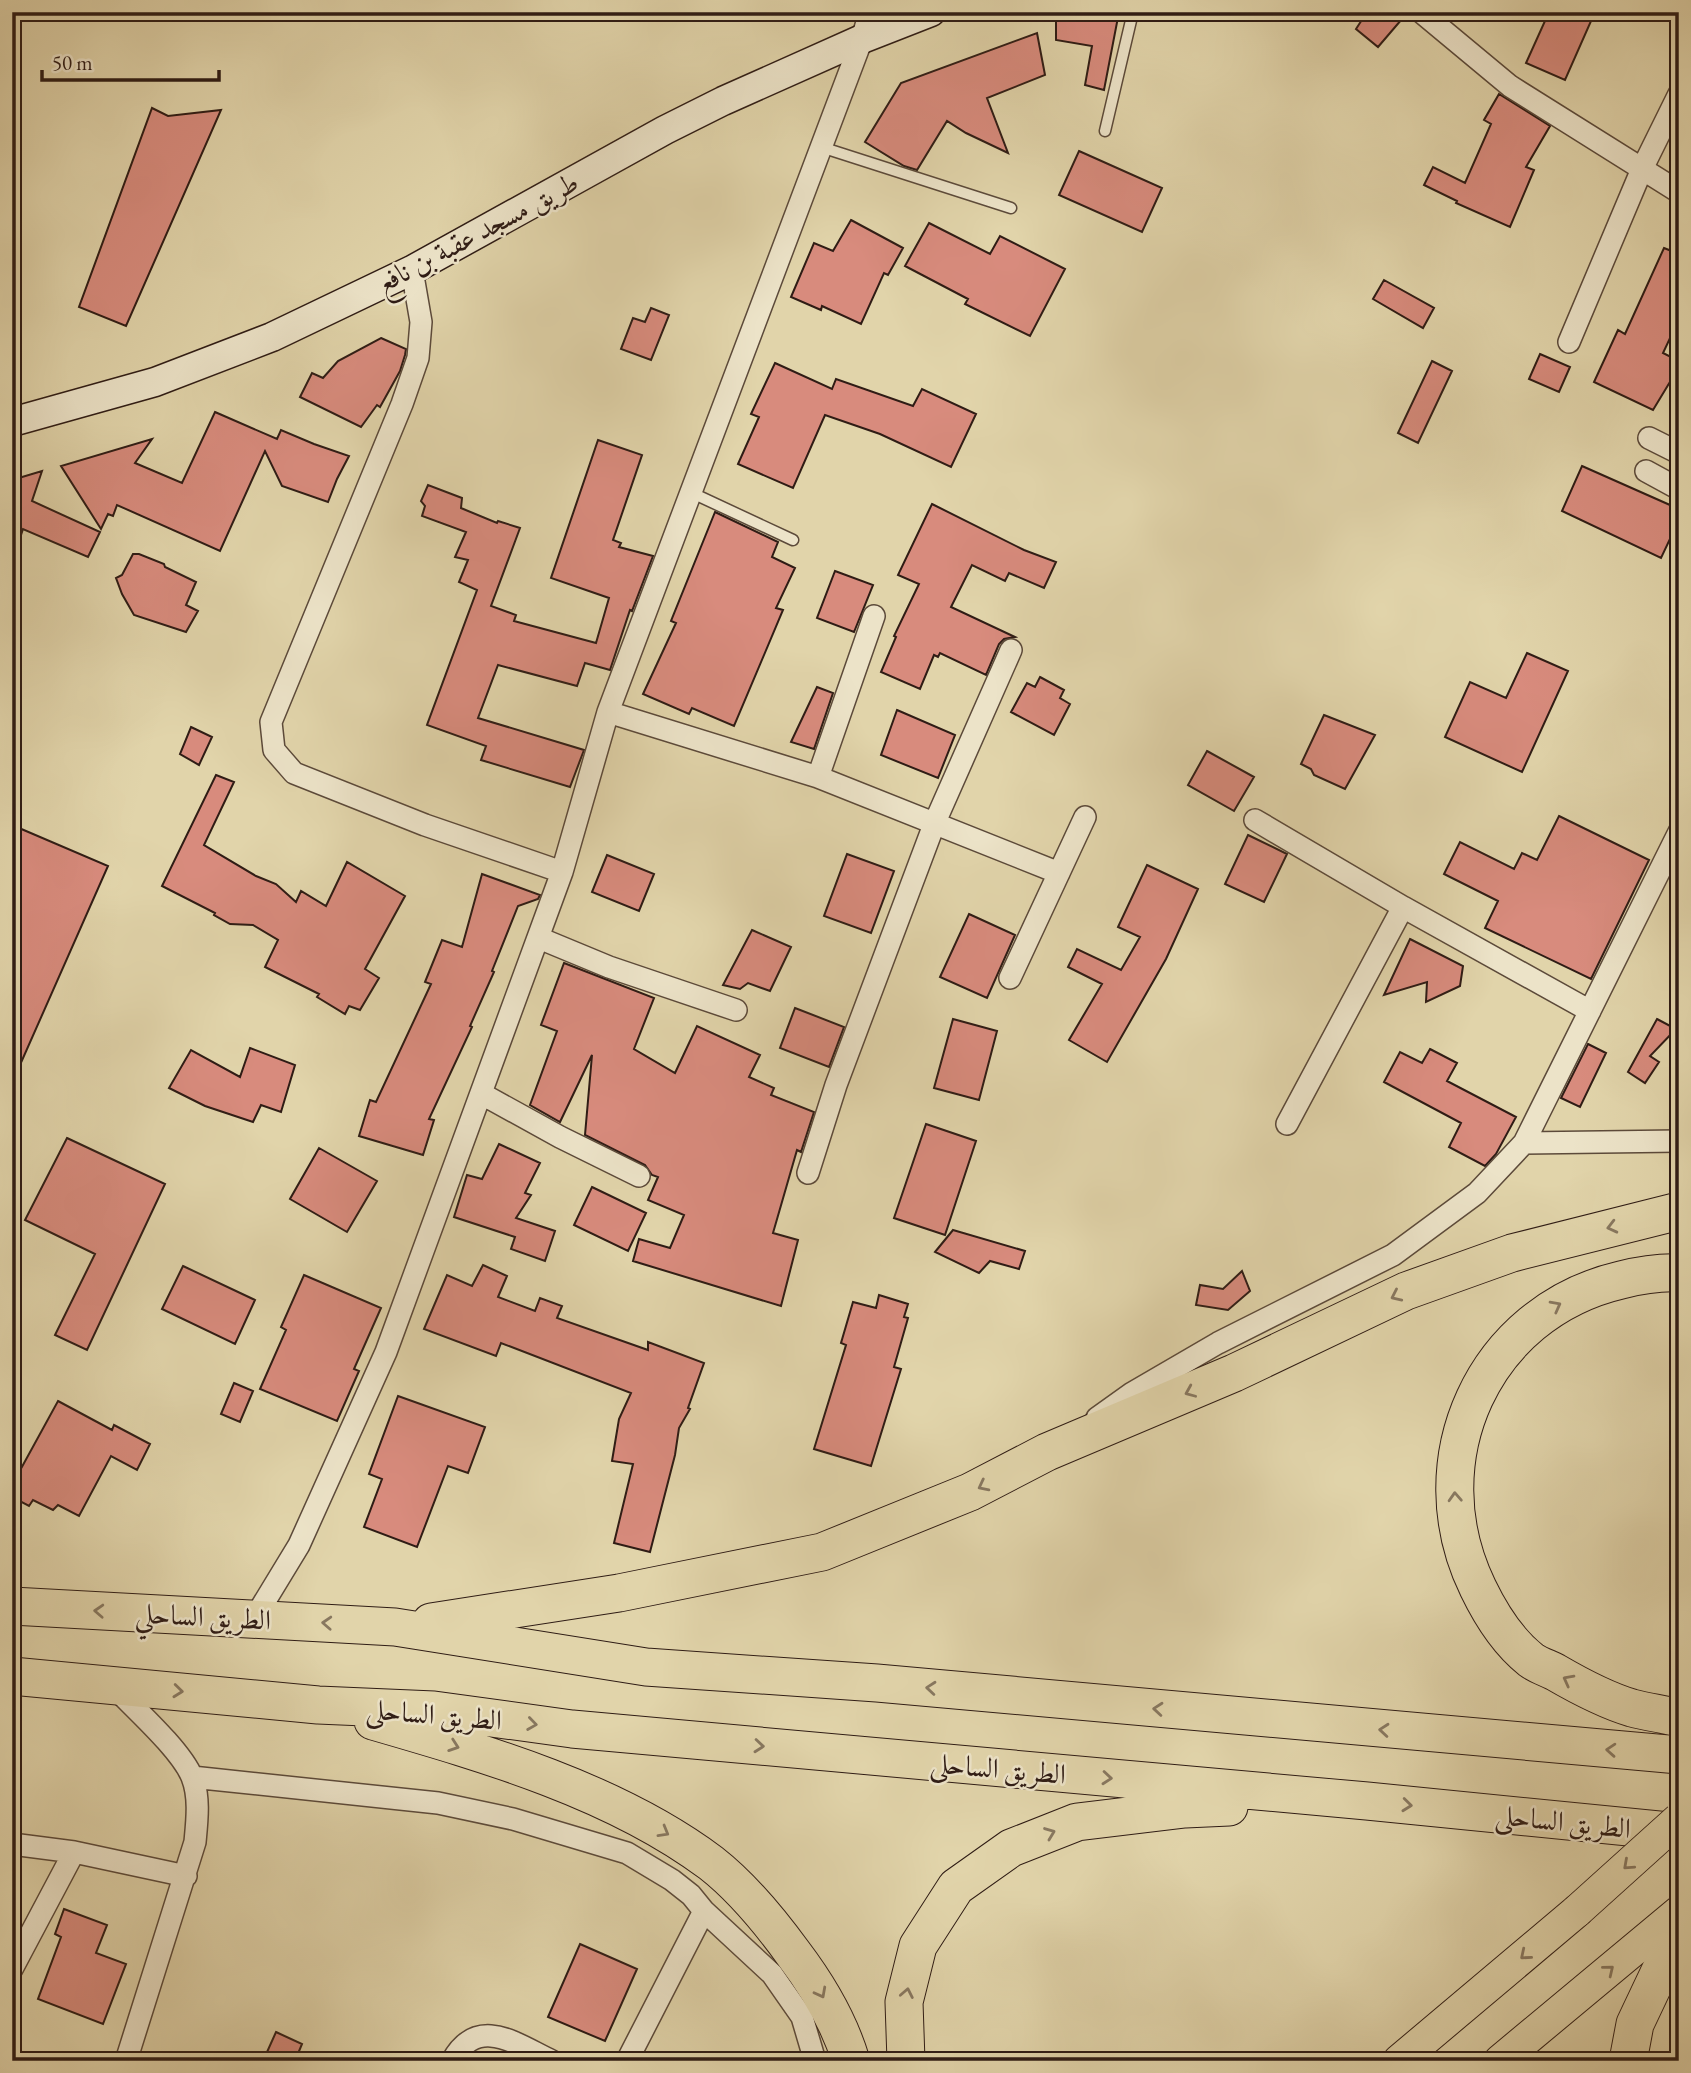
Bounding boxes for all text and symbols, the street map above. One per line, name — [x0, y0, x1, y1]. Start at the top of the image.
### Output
scale bar — [42, 38, 219, 82]
text: 50 m — [52, 49, 93, 76]
street label: طريق مسجد عقبة بن نافع — [369, 163, 588, 308]
one-way arrow — [1607, 1219, 1619, 1233]
one-way arrow — [1391, 1287, 1403, 1301]
one-way arrow — [1549, 1301, 1561, 1314]
one-way arrow — [1184, 1383, 1196, 1397]
one-way arrow — [977, 1477, 990, 1491]
one-way arrow — [1448, 1491, 1463, 1502]
street label: الطريق الساحلي — [134, 1594, 272, 1647]
one-way arrow — [94, 1603, 105, 1618]
one-way arrow — [321, 1616, 332, 1631]
one-way arrow — [1563, 1674, 1576, 1688]
one-way arrow — [925, 1681, 936, 1696]
one-way arrow — [173, 1683, 184, 1698]
street label: الطريق الساحلى — [364, 1690, 503, 1741]
one-way arrow — [1152, 1702, 1163, 1717]
one-way arrow — [526, 1716, 538, 1731]
one-way arrow — [1378, 1722, 1390, 1737]
one-way arrow — [447, 1738, 459, 1752]
one-way arrow — [753, 1739, 764, 1754]
one-way arrow — [1605, 1743, 1616, 1758]
street label: الطريق الساحلى — [928, 1744, 1067, 1795]
one-way arrow — [1102, 1770, 1113, 1785]
street label: الطريق الساحلى — [1493, 1796, 1633, 1849]
one-way arrow — [1402, 1797, 1413, 1812]
one-way arrow — [657, 1824, 670, 1837]
one-way arrow — [1043, 1827, 1055, 1841]
one-way arrow — [1623, 1857, 1636, 1869]
one-way arrow — [1520, 1947, 1533, 1959]
one-way arrow — [1600, 1966, 1613, 1978]
one-way arrow — [812, 1986, 826, 1999]
one-way arrow — [899, 1987, 914, 1999]

